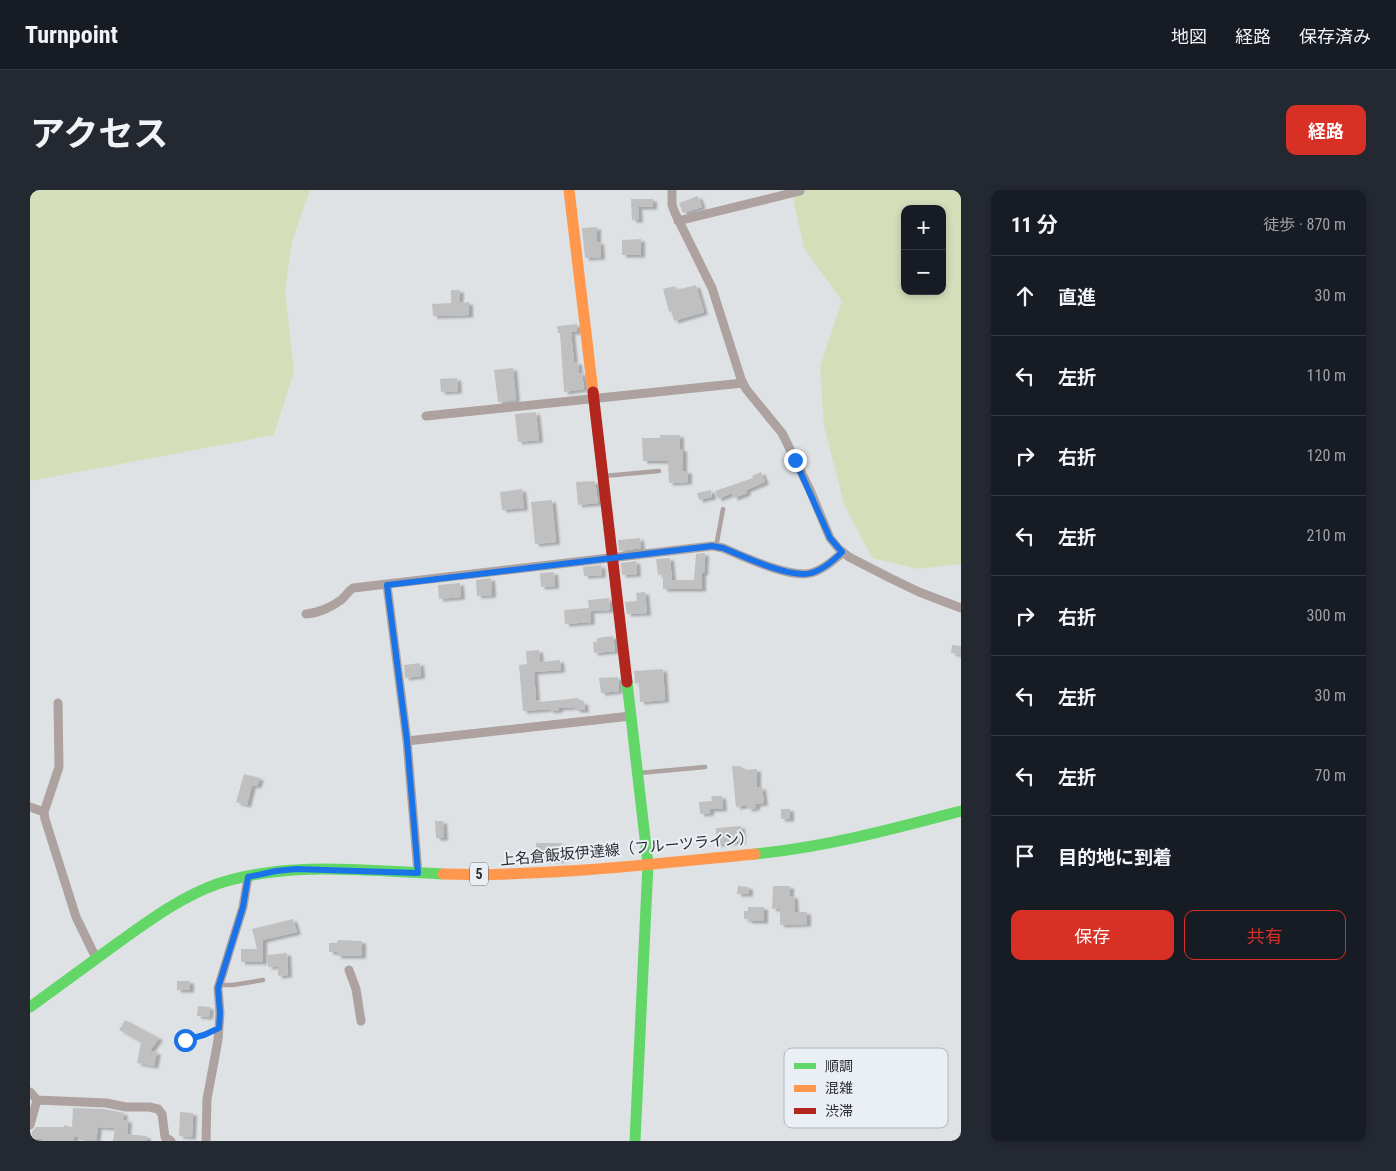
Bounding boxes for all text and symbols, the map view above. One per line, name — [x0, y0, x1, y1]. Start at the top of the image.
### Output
text: Turnpoint — [25, 21, 118, 49]
text: 地図 — [1171, 26, 1207, 47]
text: 経路 — [1235, 26, 1271, 47]
text: 保存済み — [1299, 26, 1371, 47]
button: 経路 — [1286, 105, 1366, 155]
text: アクセス — [30, 114, 168, 155]
map controls — [901, 205, 946, 295]
button: + — [901, 205, 946, 250]
text: 11 分 — [1011, 213, 1058, 237]
text: 徒歩 · 870 m — [1263, 215, 1346, 234]
button: − — [901, 250, 946, 295]
icon: ahead — [1011, 282, 1039, 310]
text: 直進 — [1058, 286, 1096, 309]
text: 30 m — [1314, 286, 1346, 305]
icon: left — [1011, 362, 1039, 390]
text: 左折 — [1058, 366, 1096, 389]
text: 110 m — [1307, 366, 1346, 385]
icon: right — [1011, 442, 1039, 470]
text: 右折 — [1058, 446, 1096, 469]
text: 120 m — [1307, 446, 1346, 465]
route end — [784, 449, 807, 472]
icon: left — [1011, 522, 1039, 550]
text: 左折 — [1058, 526, 1096, 549]
text: 210 m — [1307, 526, 1346, 545]
icon: right — [1011, 602, 1039, 630]
text: 右折 — [1058, 606, 1096, 629]
text: 300 m — [1307, 606, 1346, 625]
icon: left — [1011, 682, 1039, 710]
text: 左折 — [1058, 686, 1096, 709]
text: 30 m — [1314, 686, 1346, 705]
icon: left — [1011, 762, 1039, 790]
text: 左折 — [1058, 766, 1096, 789]
text: 70 m — [1314, 766, 1346, 785]
street label: 上名倉飯坂伊達線（フルーツライン） — [499, 829, 755, 869]
icon: arrive — [1011, 842, 1039, 870]
text: 目的地に到着 — [1058, 846, 1172, 869]
road number: 5 — [470, 862, 488, 886]
button: 保存 — [1011, 910, 1174, 960]
button: 共有 — [1184, 910, 1346, 960]
route start — [174, 1029, 197, 1052]
legend — [784, 1048, 948, 1128]
text: 順調 — [825, 1058, 853, 1074]
text: 混雑 — [825, 1080, 853, 1096]
text: 渋滞 — [825, 1103, 853, 1119]

